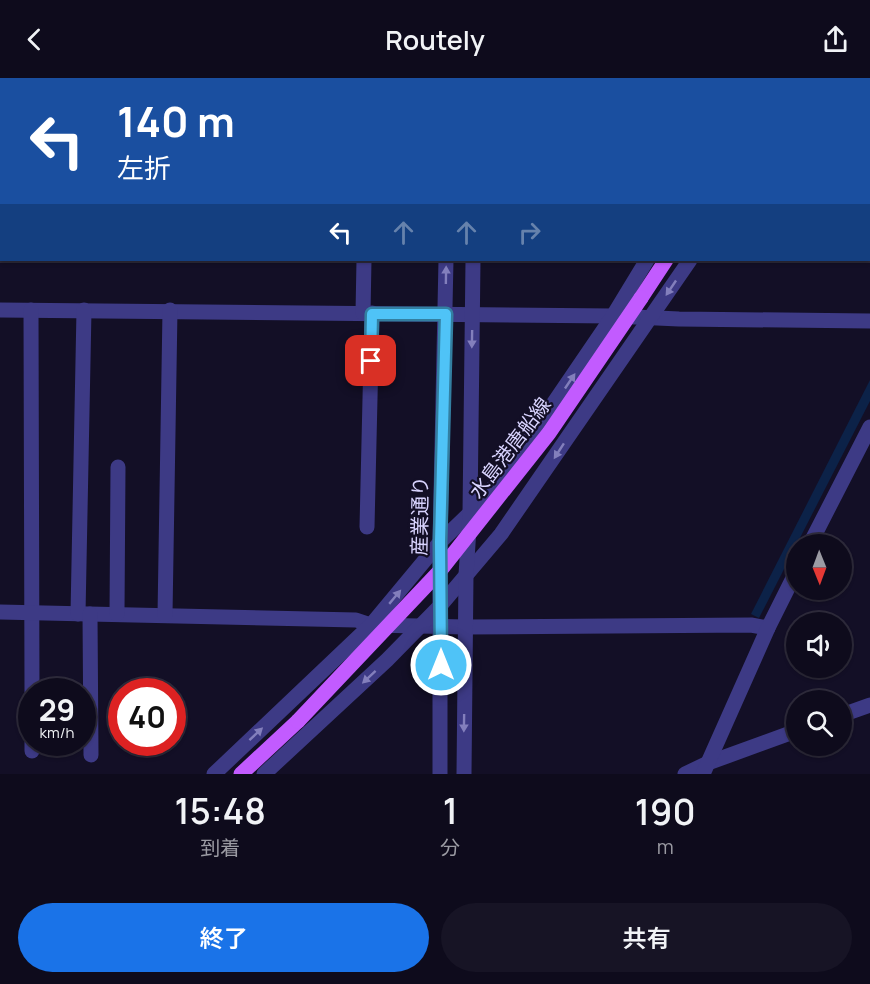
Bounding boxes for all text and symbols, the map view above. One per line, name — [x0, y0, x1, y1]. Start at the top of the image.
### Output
text: Routely — [385, 21, 485, 58]
icon: back — [18, 23, 51, 56]
icon: share — [819, 23, 852, 56]
text: 140 m — [117, 92, 235, 150]
icon: left — [18, 102, 96, 180]
text: 左折 — [117, 149, 171, 186]
icon: left — [324, 216, 357, 249]
icon: ahead — [387, 216, 420, 249]
icon: ahead — [450, 216, 483, 249]
icon: right — [513, 216, 546, 249]
one-way arrow — [441, 265, 451, 284]
one-way arrow — [665, 280, 677, 296]
one-way arrow — [468, 329, 477, 348]
pin — [345, 335, 396, 386]
icon: arrive — [354, 344, 387, 377]
one-way arrow — [564, 373, 576, 389]
street label: 水島港唐船線 — [463, 392, 556, 504]
one-way arrow — [553, 443, 564, 460]
street label: 産業通り — [405, 476, 434, 556]
north arrow — [786, 534, 852, 600]
map controls — [786, 534, 852, 756]
one-way arrow — [388, 589, 401, 605]
button: sound — [786, 612, 852, 678]
position arrow — [409, 633, 473, 697]
one-way arrow — [362, 670, 377, 684]
speed limit sign: 40 — [108, 678, 186, 756]
text: 29 — [39, 689, 75, 730]
button: search — [786, 690, 852, 756]
one-way arrow — [460, 713, 469, 732]
text: km/h — [40, 722, 74, 743]
one-way arrow — [248, 728, 263, 741]
text: 15:48 — [174, 786, 266, 835]
text: 1 — [443, 786, 458, 835]
text: 190 — [635, 787, 696, 836]
text: m — [657, 833, 674, 860]
text: 到着 — [200, 834, 240, 861]
text: 分 — [440, 834, 460, 861]
button: 終了 — [18, 903, 429, 972]
button: 共有 — [441, 903, 852, 972]

